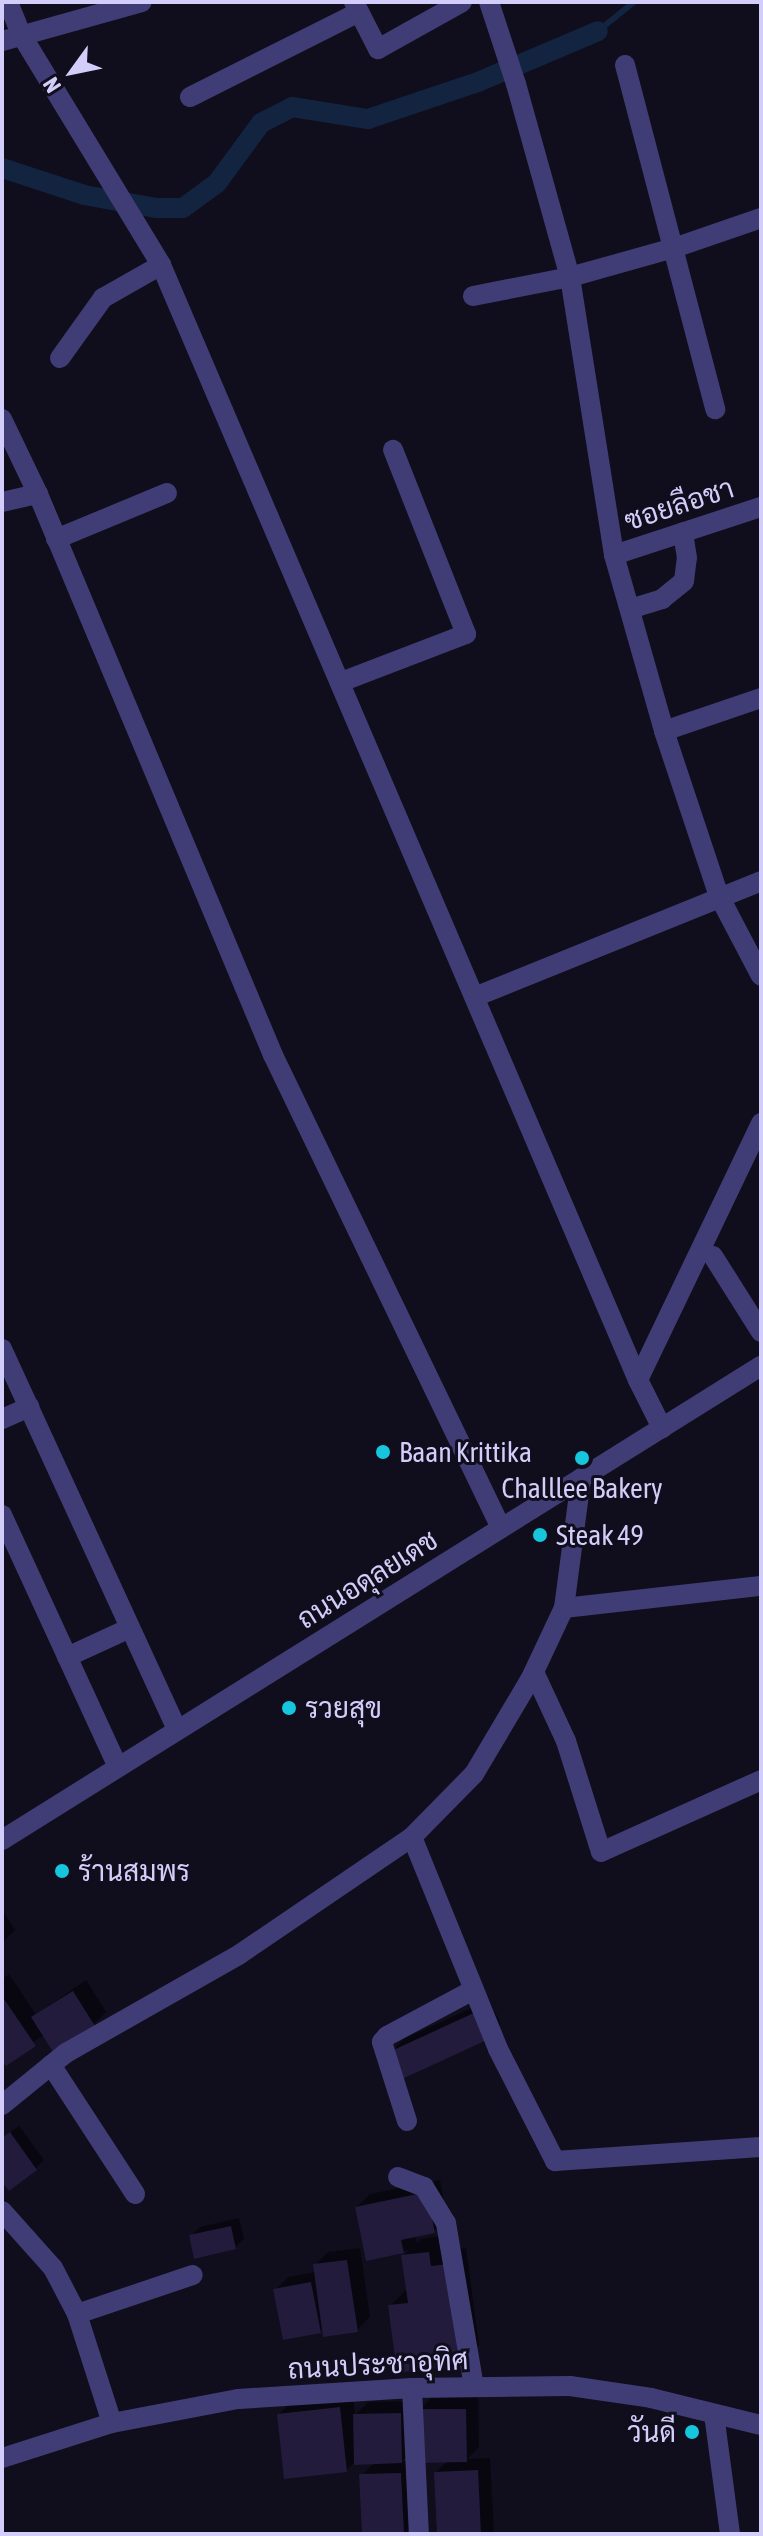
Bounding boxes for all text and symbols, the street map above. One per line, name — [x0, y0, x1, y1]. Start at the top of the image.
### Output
north arrow — [32, 32, 112, 112]
text: N — [37, 73, 66, 98]
street label: ซอยลือชา — [620, 471, 738, 537]
place label: Baan Krittika — [399, 1435, 532, 1469]
marker: Baan Krittika — [374, 1443, 392, 1461]
marker: Challlee Bakery — [573, 1449, 591, 1467]
place label: Challlee Bakery — [502, 1471, 662, 1505]
place label: Steak 49 — [556, 1518, 644, 1552]
street label: ถนนอดุลยเดช — [290, 1523, 444, 1635]
marker: Steak 49 — [531, 1526, 549, 1544]
place label: รวยสุข — [305, 1691, 382, 1725]
marker: รวยสุข — [280, 1699, 298, 1717]
place label: ร้านสมพร — [78, 1854, 190, 1888]
marker: ร้านสมพร — [53, 1862, 71, 1880]
street label: ถนนประชาอุทิศ — [287, 2342, 469, 2386]
place label: วันดี — [627, 2415, 676, 2449]
marker: วันดี — [683, 2423, 701, 2441]

